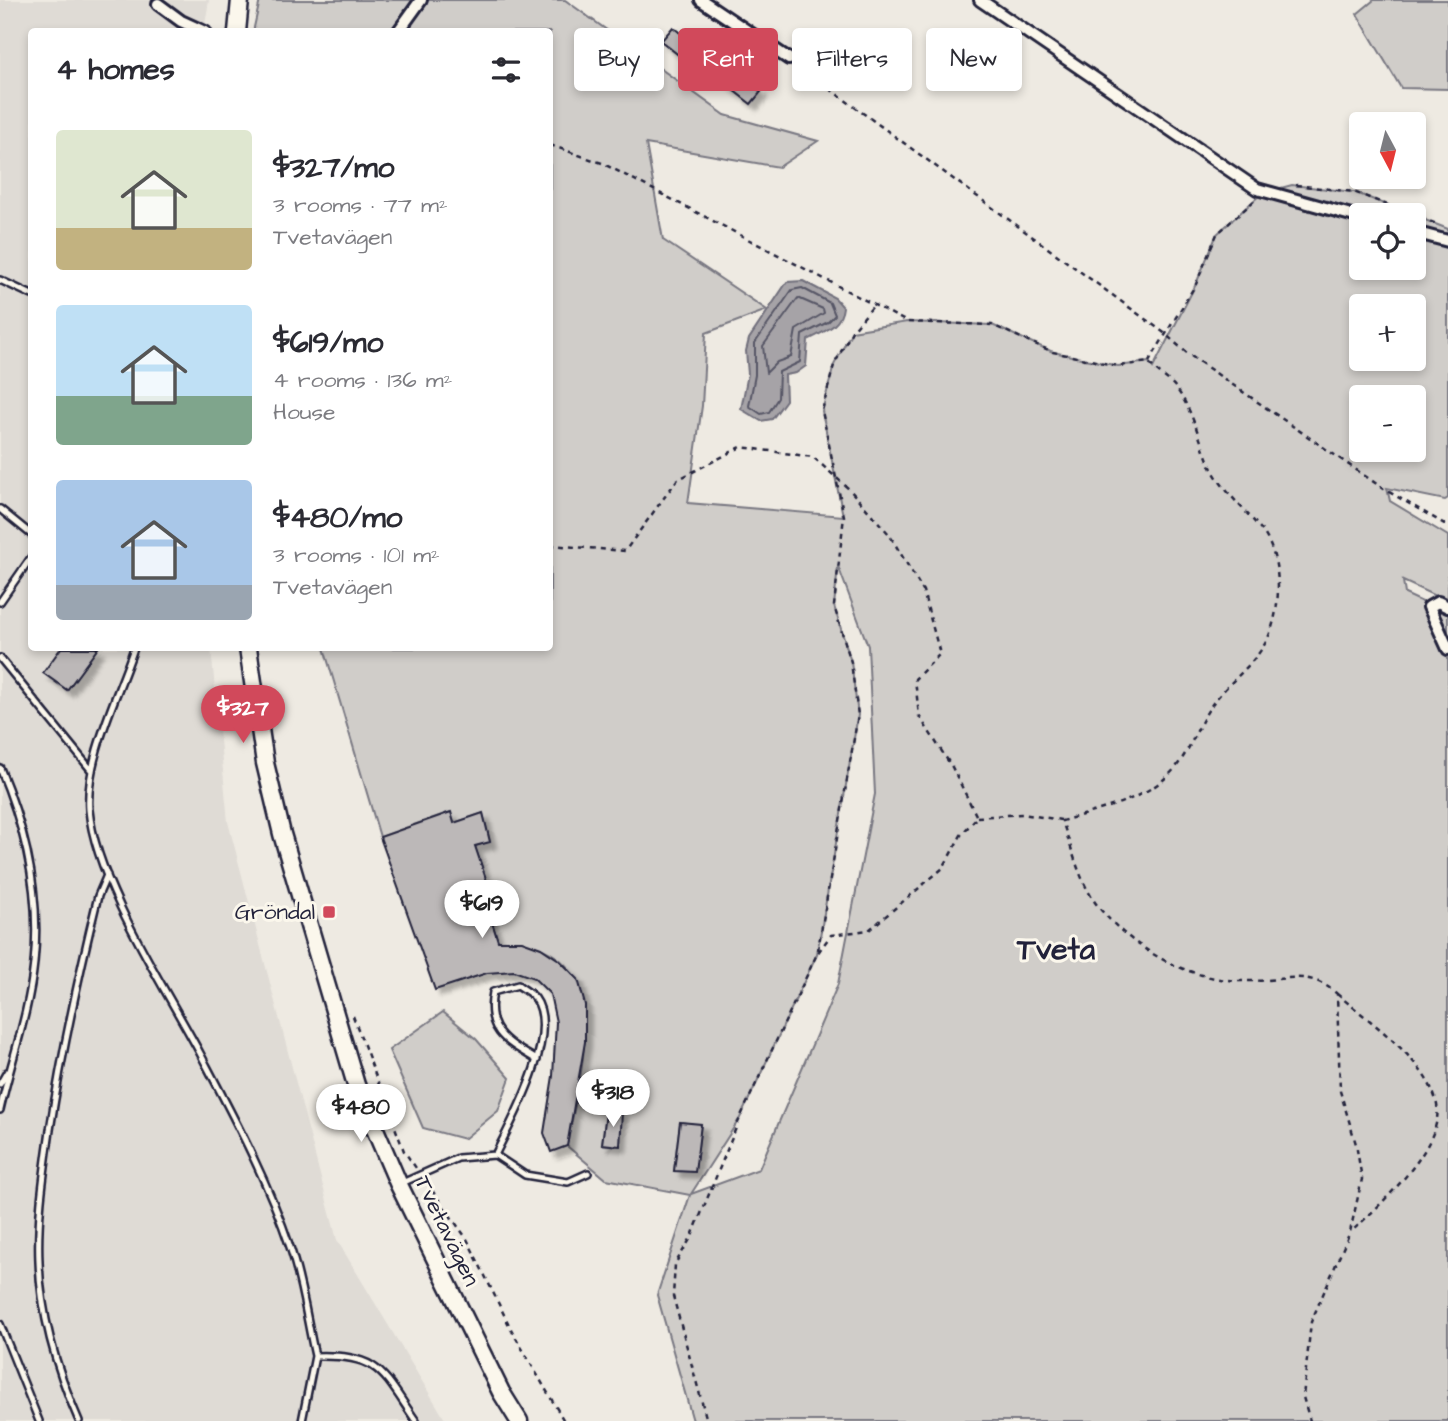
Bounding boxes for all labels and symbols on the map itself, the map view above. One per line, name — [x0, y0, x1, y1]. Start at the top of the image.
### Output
north arrow — [1349, 112, 1426, 189]
pin: $327 — [202, 686, 284, 745]
pin: $619 — [441, 880, 523, 940]
place label: Gröndal — [235, 896, 315, 928]
marker: Gröndal — [321, 904, 337, 920]
district label: Tveta — [1016, 929, 1096, 971]
pin: $318 — [572, 1070, 654, 1129]
pin: $480 — [320, 1084, 402, 1144]
street label: Tvetavägen — [406, 1170, 487, 1292]

